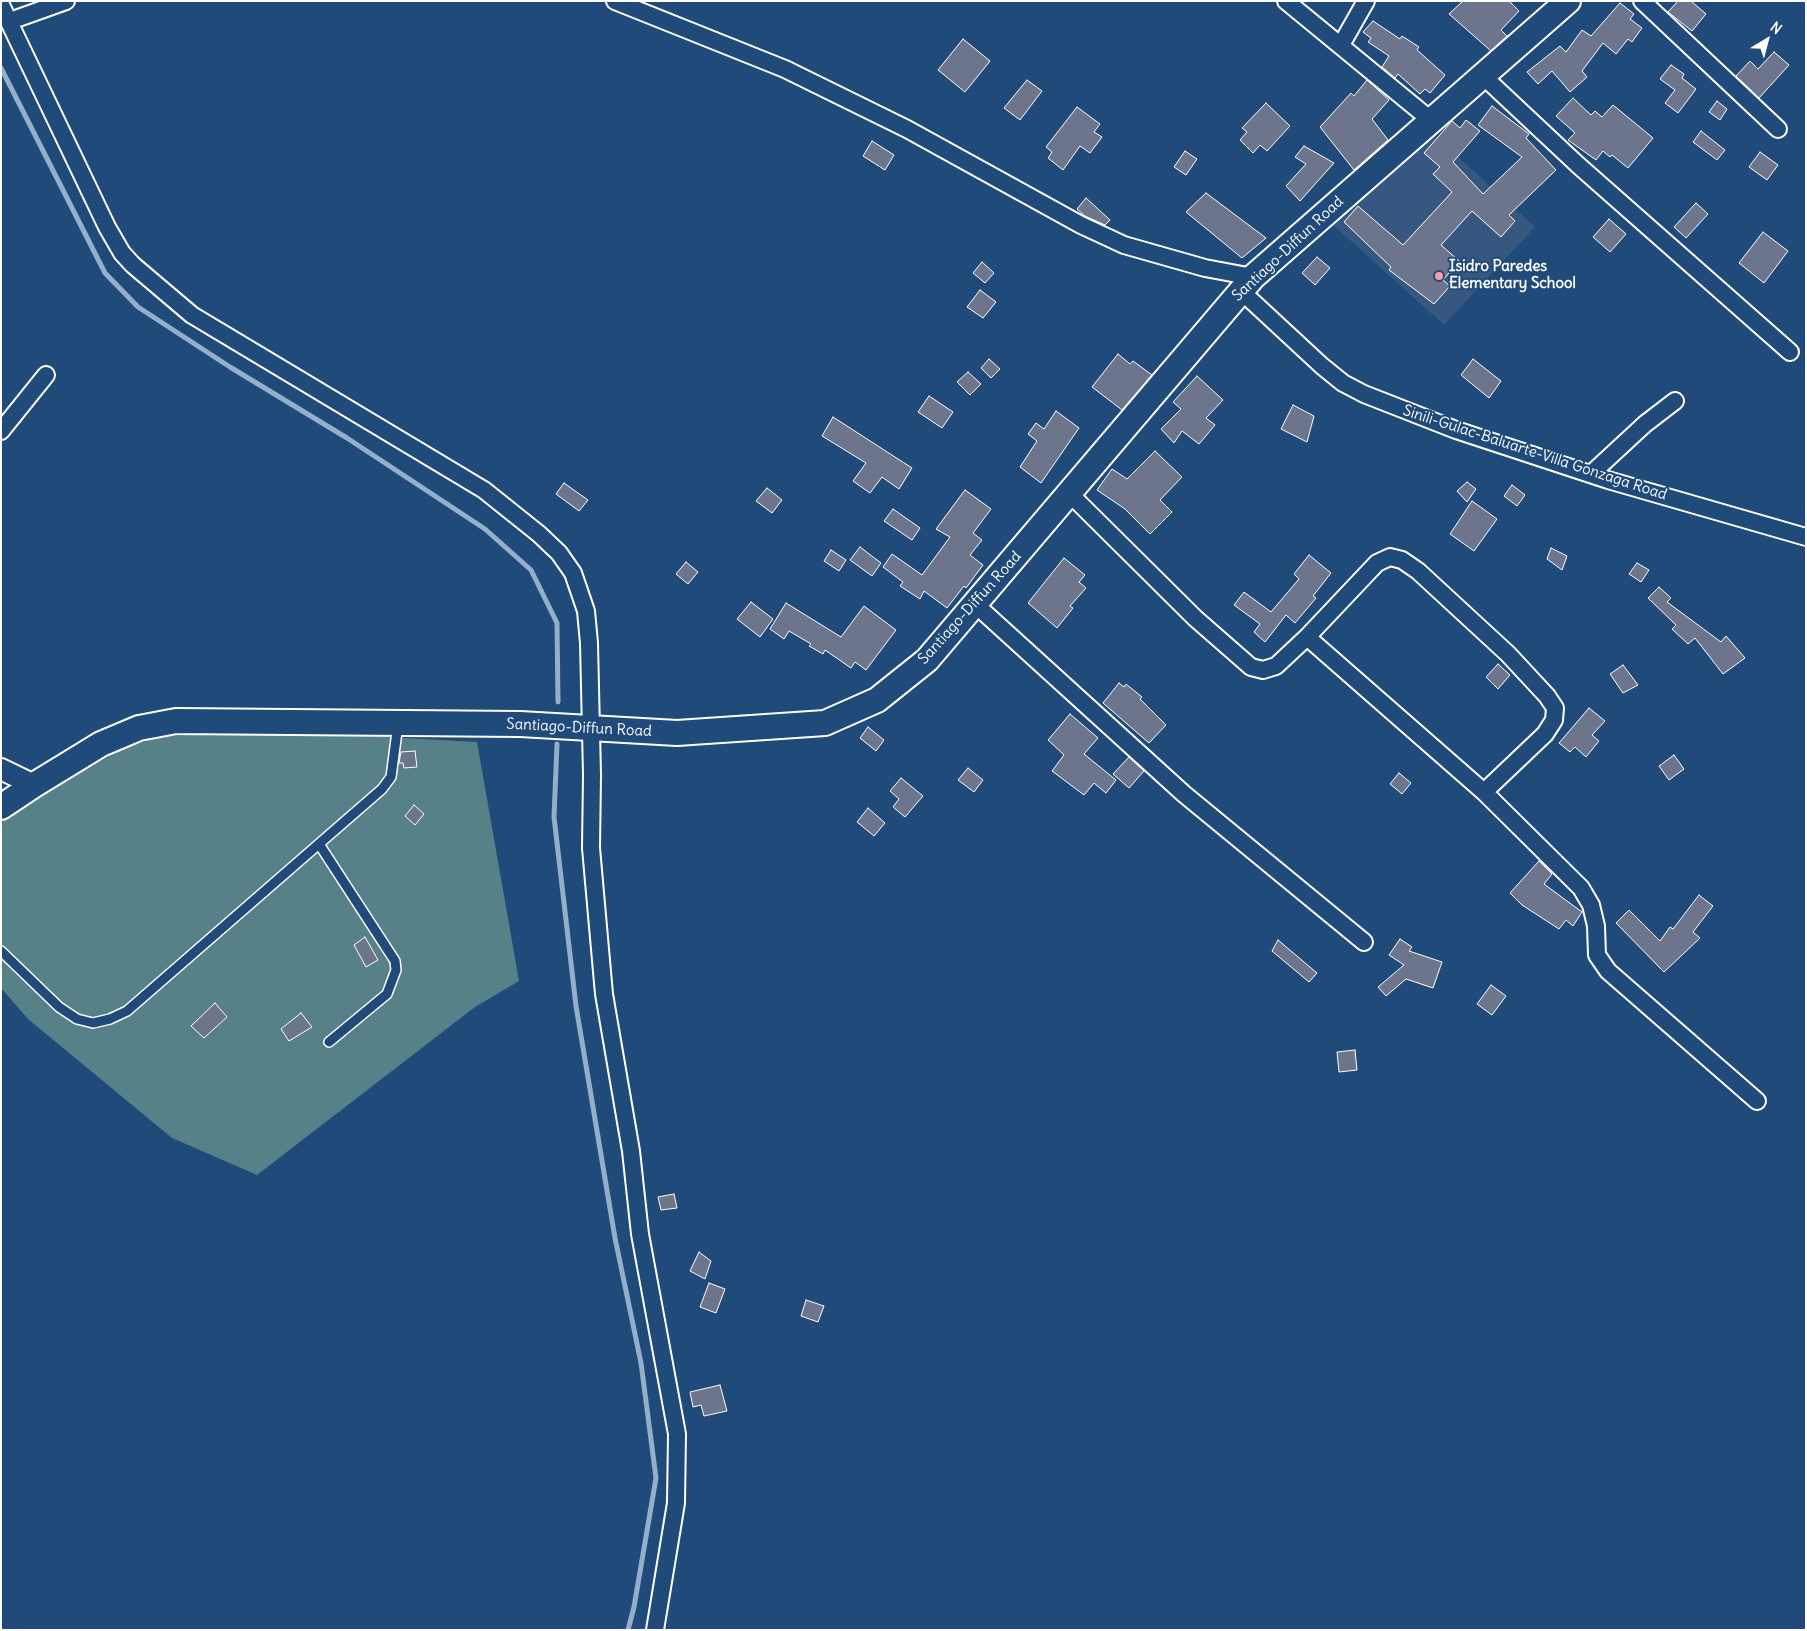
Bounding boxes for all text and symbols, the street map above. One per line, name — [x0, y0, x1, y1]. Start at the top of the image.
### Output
north arrow — [1742, 15, 1792, 65]
text: N — [1767, 18, 1785, 38]
street label: Santiago-Diffun Road — [1229, 193, 1347, 305]
place label: Isidro Paredes Elementary School — [1449, 258, 1576, 293]
marker: Isidro Paredes Elementary School — [1433, 270, 1445, 282]
street label: Sinili-Gulac-Baluarte-Villa Gonzaga Road — [1401, 402, 1669, 504]
street label: Santiago-Diffun Road — [915, 548, 1025, 668]
street label: Santiago-Diffun Road — [506, 715, 652, 741]

